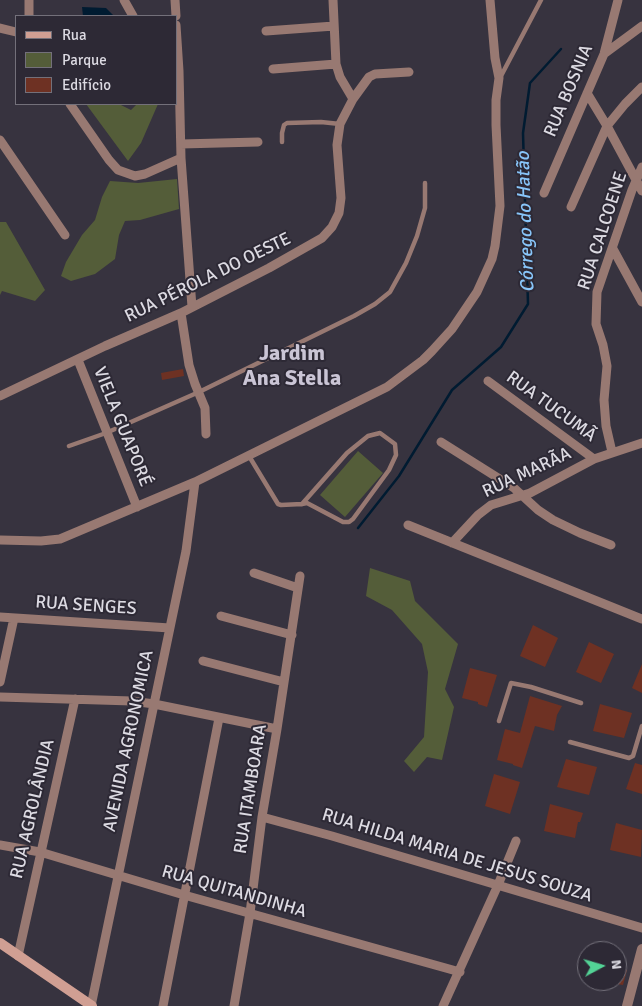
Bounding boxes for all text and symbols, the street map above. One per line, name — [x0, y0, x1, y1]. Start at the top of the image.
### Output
legend — [15, 15, 178, 105]
text: Rua — [62, 26, 87, 44]
street label: RUA BOSNIA — [540, 42, 598, 140]
text: Parque — [62, 51, 107, 69]
text: Edifício — [62, 76, 111, 94]
water label: Córrego do Hatão — [512, 151, 540, 293]
street label: RUA CALCOENE — [574, 169, 632, 293]
street label: RUA PÉROLA DO OESTE — [121, 228, 295, 328]
district label: Jardim Ana Stella — [243, 341, 341, 392]
street label: VIELA GUAPORÉ — [88, 364, 156, 490]
street label: RUA TUCUMÃ — [502, 367, 600, 447]
street label: RUA MARÃA — [479, 443, 575, 503]
street label: RUA SENGES — [35, 592, 137, 620]
street label: AVENIDA AGRONOMICA — [99, 648, 159, 834]
street label: RUA ITAMBOARA — [230, 723, 272, 855]
street label: RUA AGROLÂNDIA — [6, 737, 60, 881]
street label: RUA HILDA MARIA DE JESUS SOUZA — [319, 805, 595, 907]
street label: RUA QUITANDINHA — [159, 861, 309, 923]
north arrow — [577, 941, 627, 991]
text: N — [607, 959, 625, 970]

